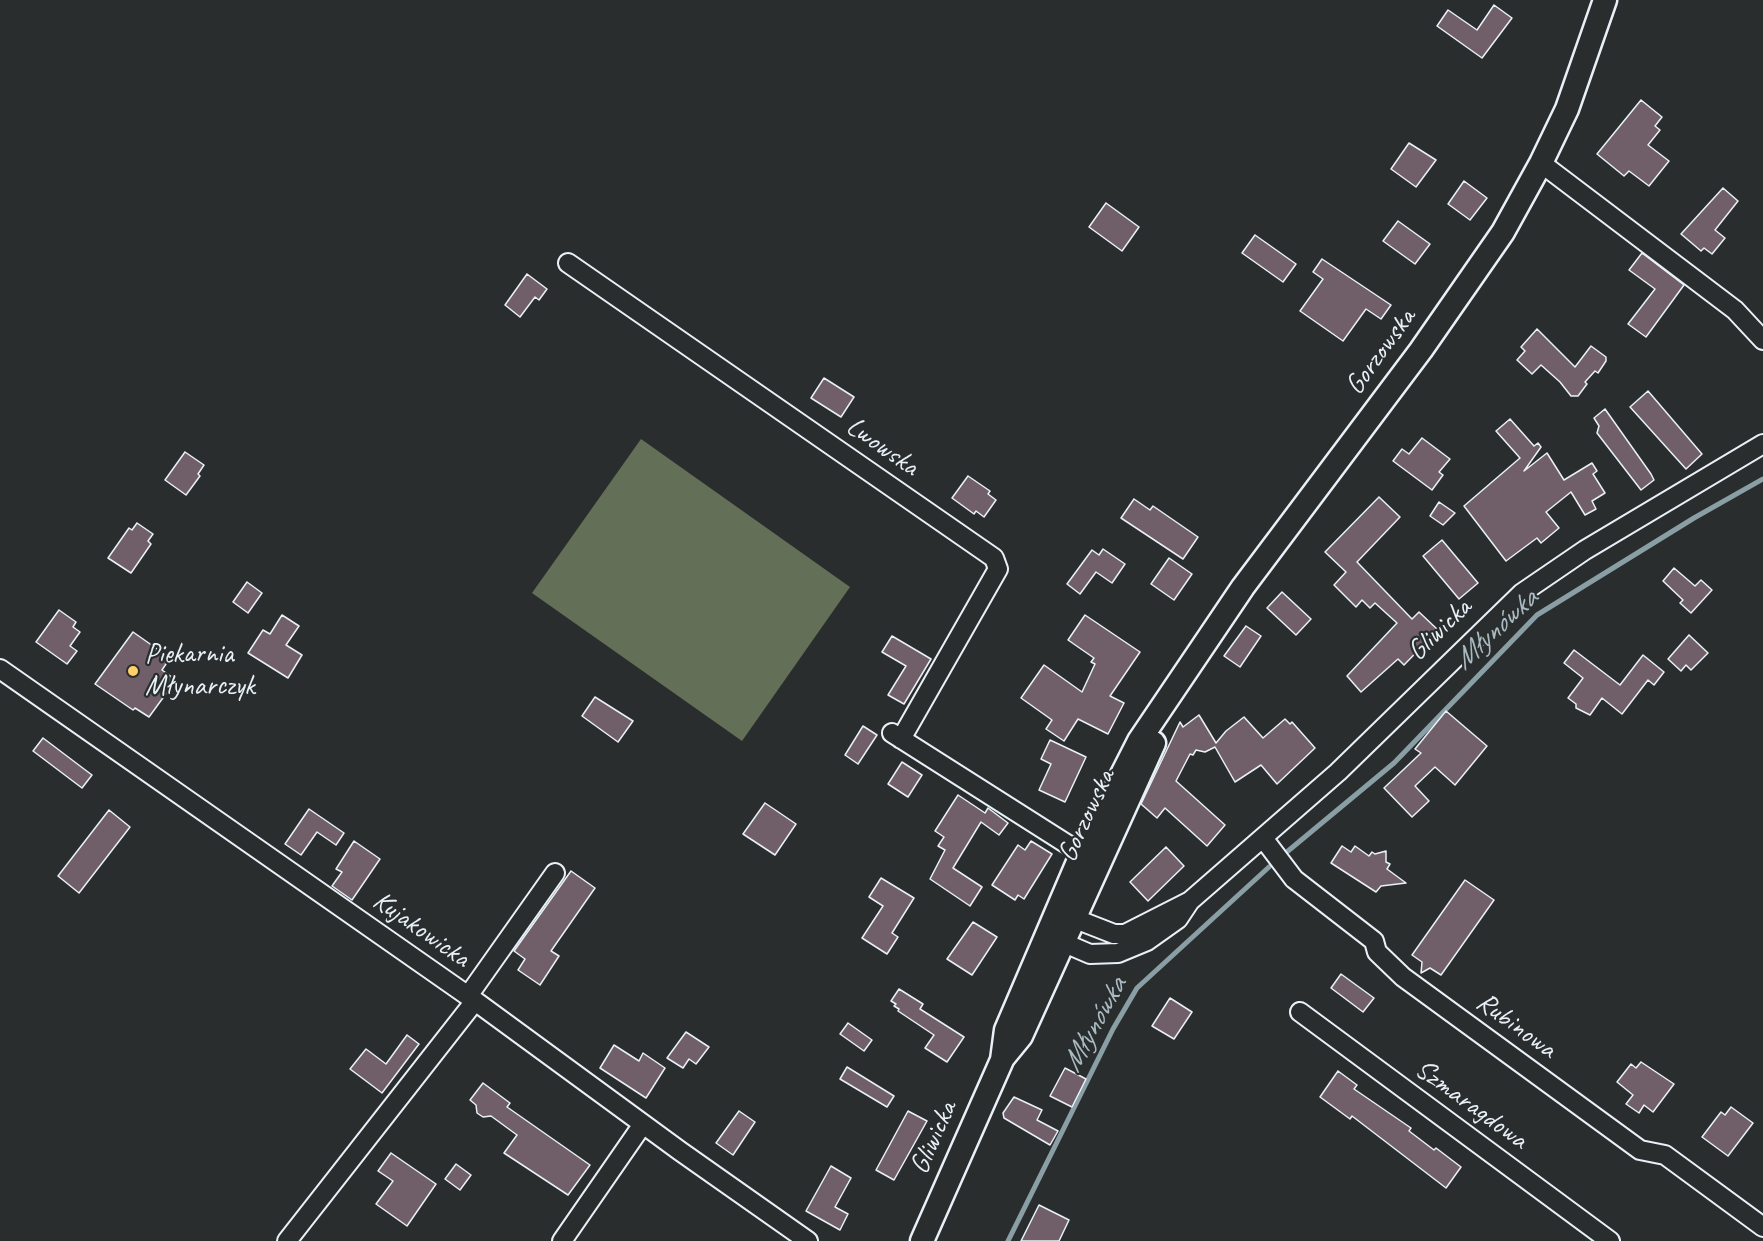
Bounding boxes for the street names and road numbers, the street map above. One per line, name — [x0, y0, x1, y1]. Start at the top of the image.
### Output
street label: Gorzowska — [1339, 302, 1423, 402]
street label: Lwowska — [839, 410, 925, 484]
street label: Gliwicka — [1401, 592, 1479, 668]
street label: Gorzowska — [1051, 764, 1123, 868]
street label: Kujakowicka — [366, 884, 476, 976]
street label: Rubinowa — [1469, 986, 1563, 1066]
street label: Szmaragdowa — [1408, 1053, 1534, 1157]
street label: Gliwicka — [903, 1097, 965, 1179]

